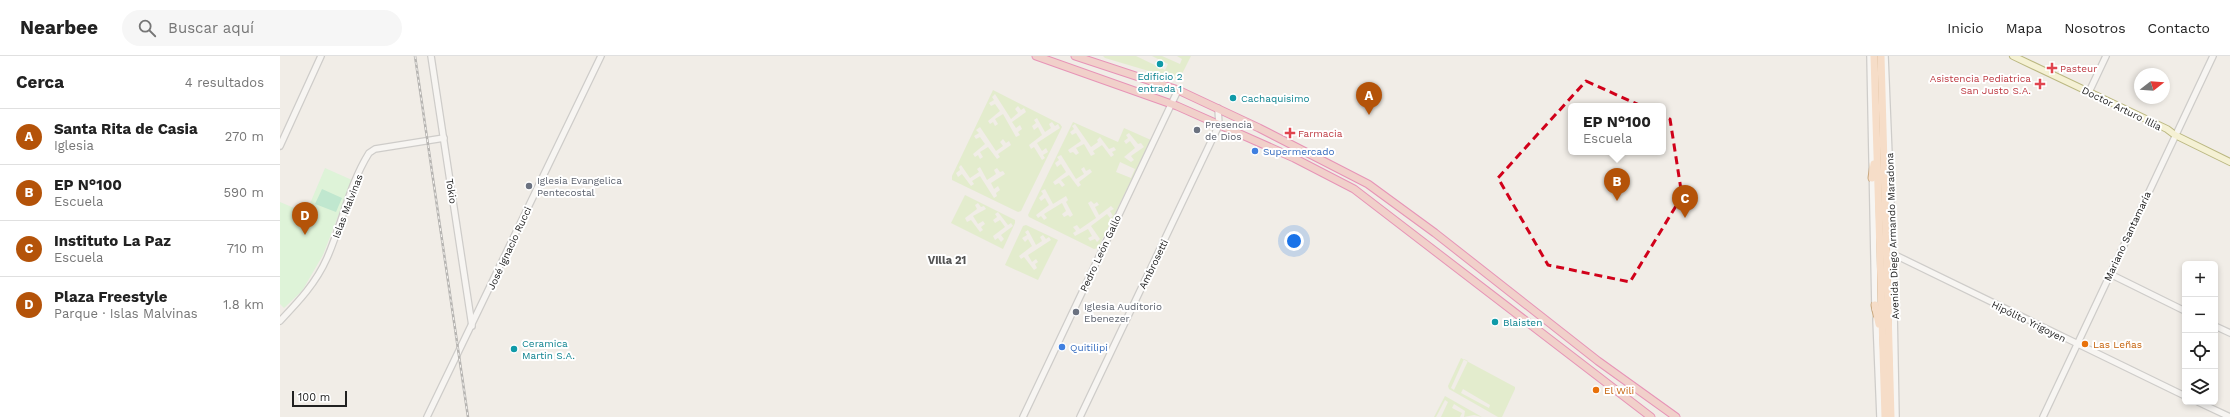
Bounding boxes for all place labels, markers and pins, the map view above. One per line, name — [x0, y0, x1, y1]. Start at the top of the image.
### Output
marker: Edificio 2 entrada 1 — [1155, 59, 1165, 69]
marker: Pasteur — [2047, 63, 2057, 73]
place label: Pasteur — [2060, 63, 2097, 74]
place label: Edificio 2 entrada 1 — [1137, 71, 1183, 94]
place label: Asistencia Pediatrica San Justo S.A. — [1930, 73, 2031, 96]
marker: Asistencia Pediatrica San Justo S.A. — [2034, 78, 2046, 90]
pin: A — [1356, 82, 1382, 115]
marker: Cachaquisimo — [1228, 93, 1238, 103]
place label: Cachaquisimo — [1241, 93, 1310, 104]
place label: Presencia de Dios — [1205, 119, 1252, 142]
marker: Presencia de Dios — [1192, 125, 1202, 135]
marker: Farmacia — [1285, 128, 1295, 138]
place label: Farmacia — [1298, 128, 1343, 139]
marker: Supermercado — [1250, 146, 1260, 156]
place label: Supermercado — [1263, 146, 1334, 157]
pin: B — [1604, 168, 1630, 201]
place label: Iglesia Evangelica Pentecostal — [537, 175, 622, 198]
marker: Iglesia Evangelica Pentecostal — [524, 181, 534, 191]
pin: C — [1672, 185, 1698, 218]
pin: D — [292, 202, 318, 235]
place label: Iglesia Auditorio Ebenezer — [1084, 301, 1162, 324]
marker: Iglesia Auditorio Ebenezer — [1071, 307, 1081, 317]
marker: Blaisten — [1490, 317, 1500, 327]
place label: Blaisten — [1503, 317, 1542, 328]
place label: Ceramica Martin S.A. — [522, 338, 575, 361]
marker: Las Leñas — [2080, 339, 2090, 349]
place label: Las Leñas — [2093, 339, 2142, 350]
marker: Quitilipi — [1057, 342, 1067, 352]
place label: Quitilipi — [1070, 342, 1108, 353]
marker: Ceramica Martin S.A. — [509, 344, 519, 354]
marker: El Wili — [1591, 385, 1601, 395]
place label: El Wili — [1604, 385, 1634, 396]

